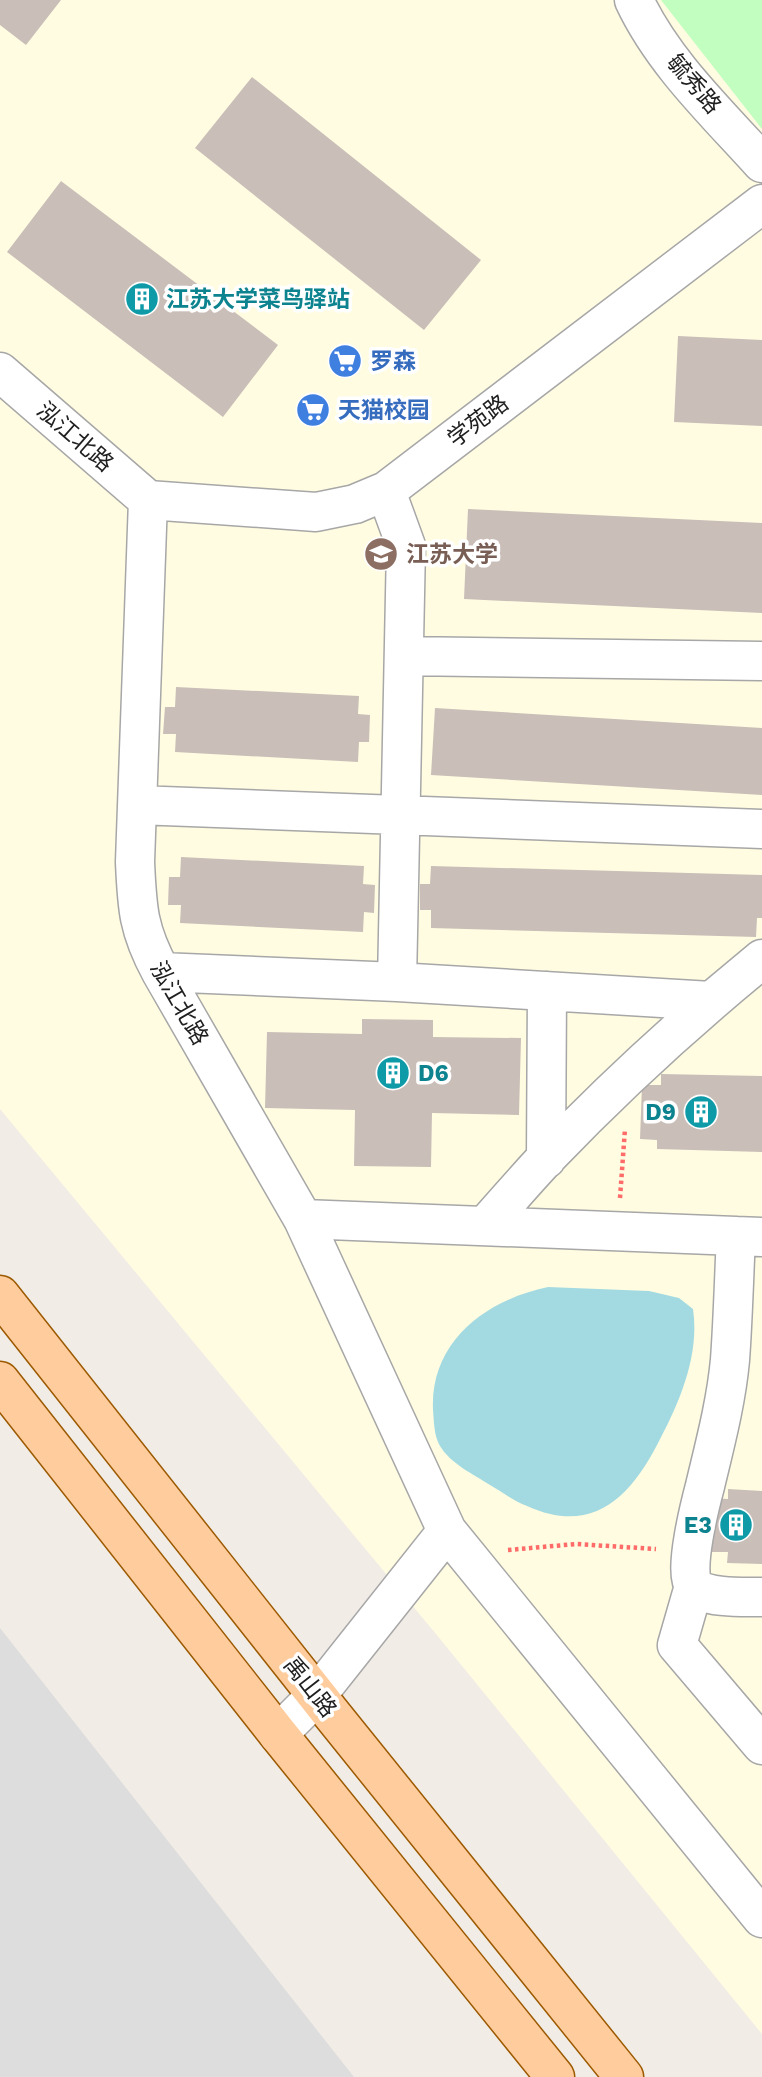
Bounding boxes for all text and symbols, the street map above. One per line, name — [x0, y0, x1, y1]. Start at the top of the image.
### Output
street label: 毓秀路 — [661, 49, 727, 119]
building icon: 江苏大学菜鸟驿站 — [123, 280, 161, 318]
place label: 江苏大学菜鸟驿站 — [166, 286, 350, 313]
supermarket icon: 罗森 — [326, 342, 364, 380]
place label: 罗森 — [370, 348, 416, 375]
street label: 学苑路 — [442, 389, 514, 453]
supermarket icon: 天猫校园 — [294, 391, 332, 429]
street label: 泓江北路 — [31, 397, 119, 477]
place label: 天猫校园 — [338, 397, 430, 424]
school or university icon: 江苏大学 — [362, 535, 400, 573]
place label: 江苏大学 — [406, 541, 498, 568]
street label: 泓江北路 — [144, 956, 214, 1050]
building icon: D6 — [374, 1054, 412, 1092]
place label: D6 — [418, 1060, 449, 1087]
building icon: D9 — [682, 1093, 720, 1131]
place label: D9 — [645, 1099, 676, 1126]
building icon: E3 — [717, 1506, 755, 1544]
place label: E3 — [684, 1512, 712, 1539]
street label: 禹山路 — [278, 1652, 342, 1722]

